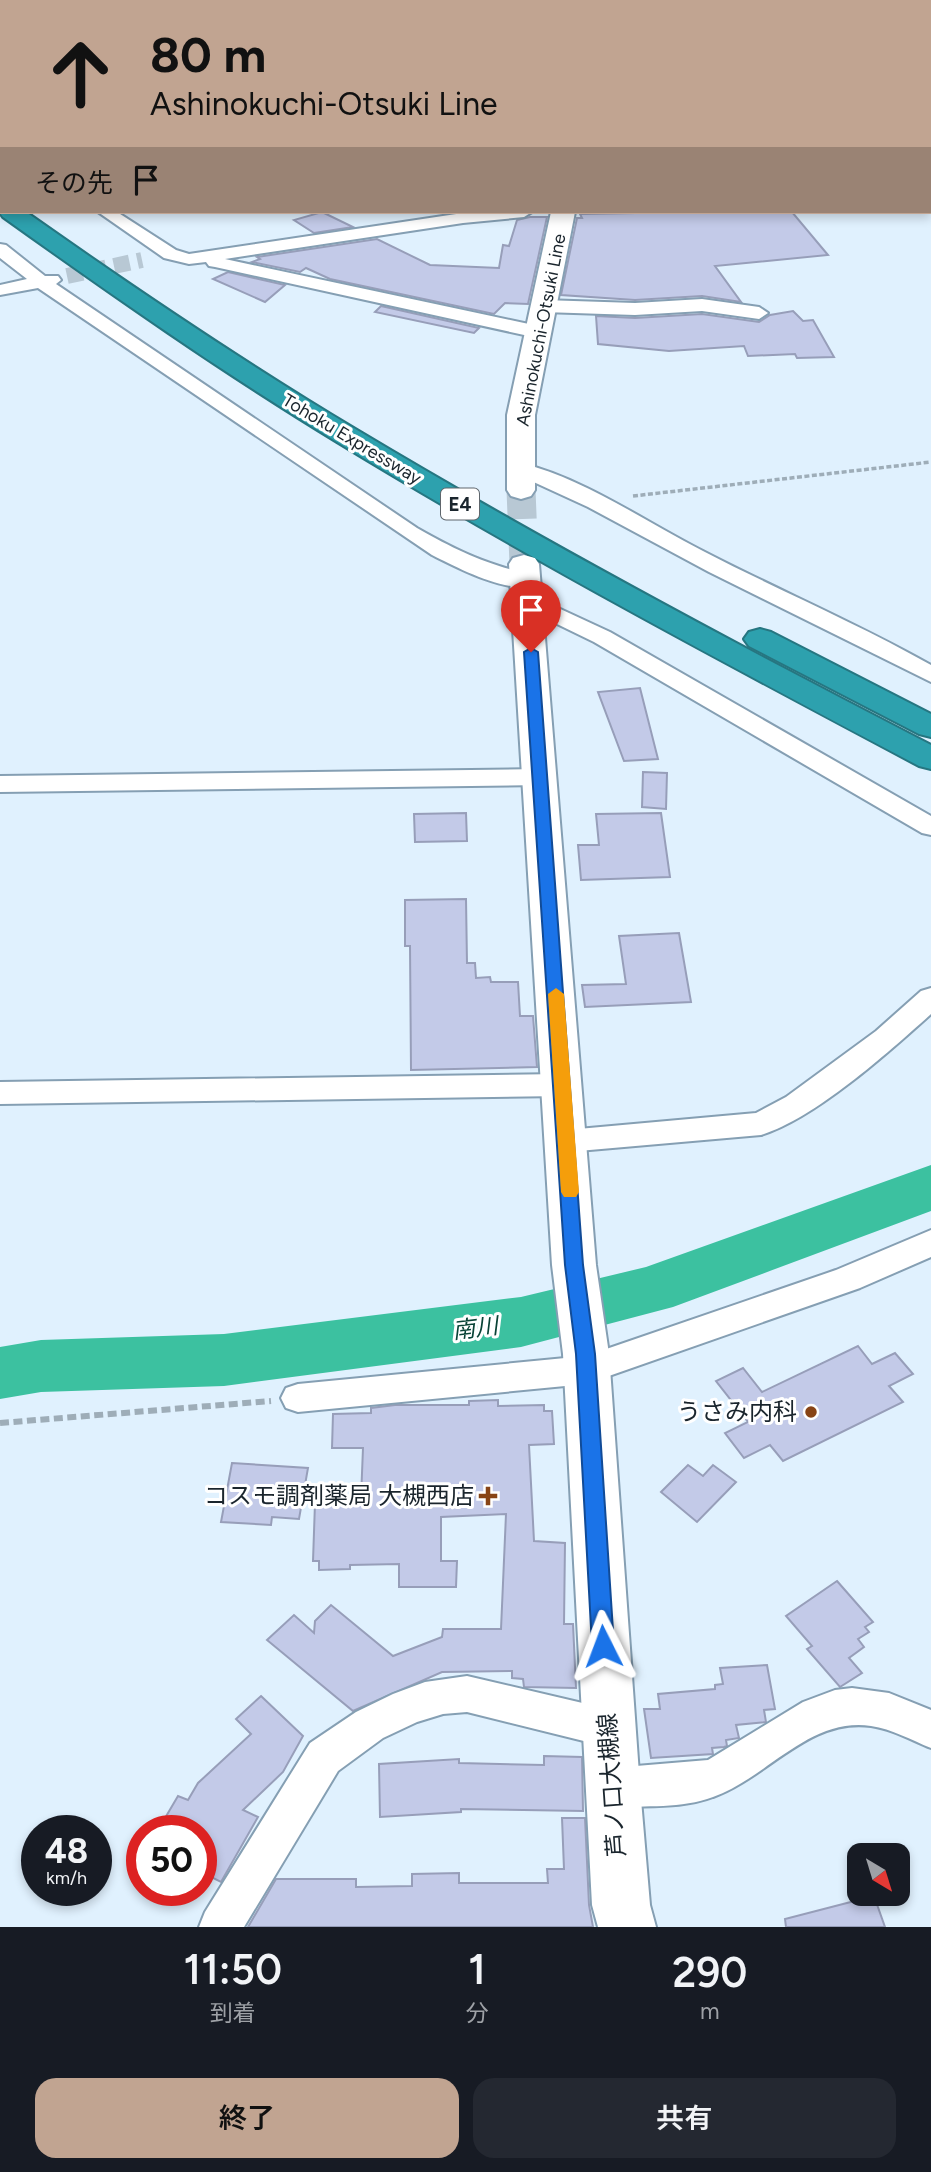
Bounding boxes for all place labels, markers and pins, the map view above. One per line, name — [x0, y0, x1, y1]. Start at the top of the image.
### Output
pin — [501, 580, 561, 652]
place label: うさみ内科 — [677, 1397, 797, 1426]
marker: うさみ内科 — [803, 1404, 819, 1420]
place label: コスモ調剤薬局 大槻西店 — [204, 1481, 474, 1510]
marker: コスモ調剤薬局 大槻西店 — [480, 1488, 496, 1504]

